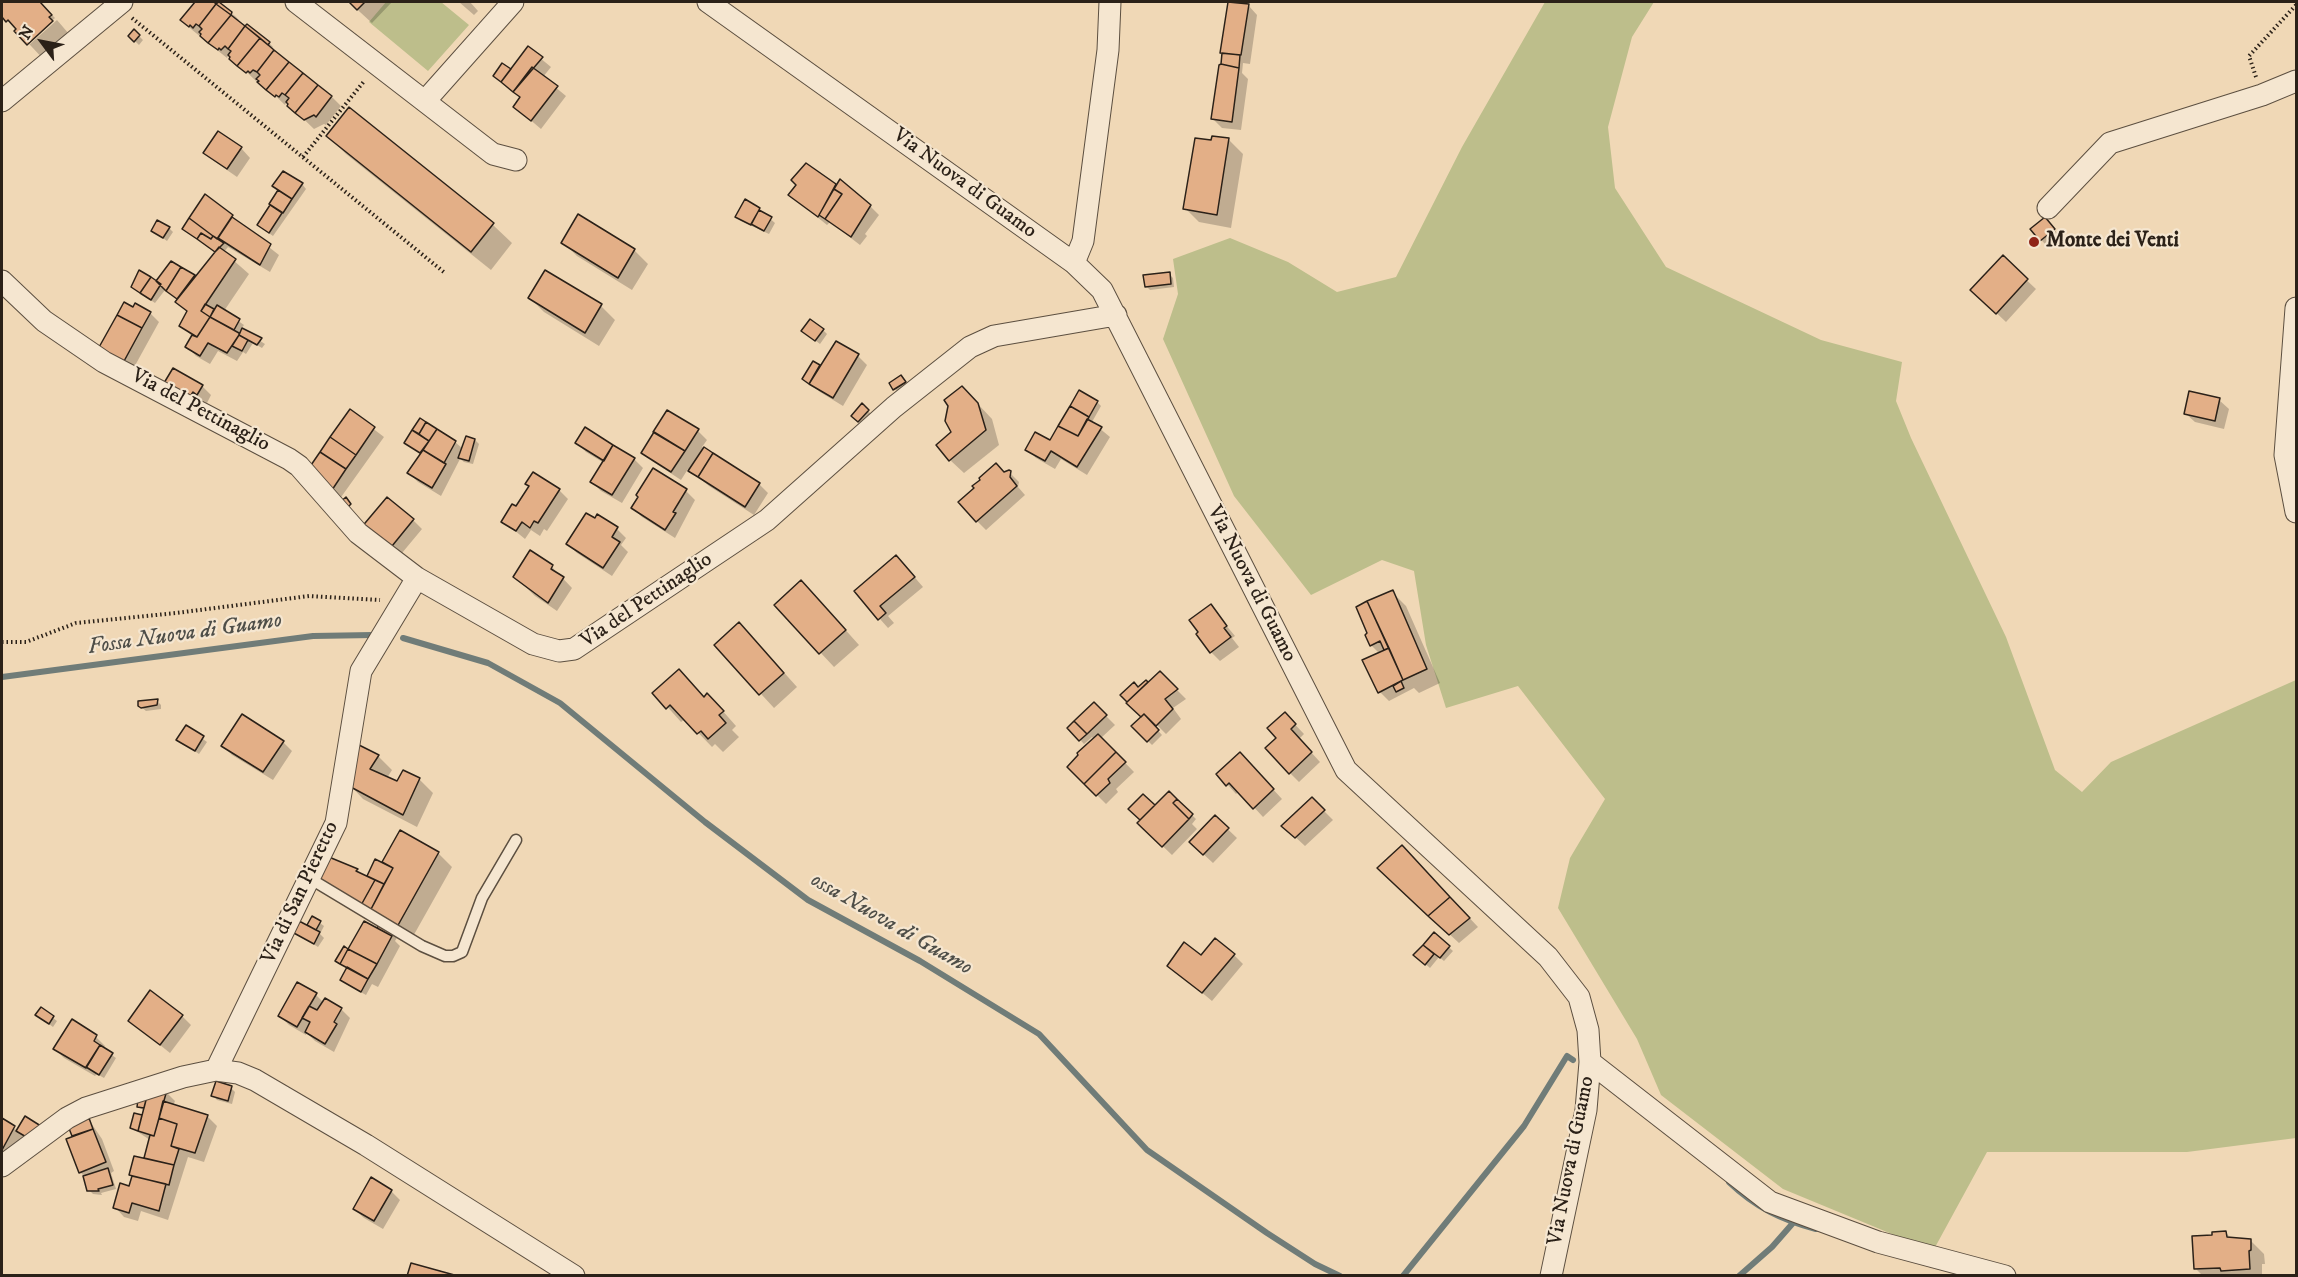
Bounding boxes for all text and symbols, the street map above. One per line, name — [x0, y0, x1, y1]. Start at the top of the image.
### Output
north arrow — [12, 12, 72, 72]
text: N — [15, 22, 39, 43]
street label: Via Nuova di Guamo — [887, 123, 1041, 245]
place label: Monte dei Venti — [2046, 229, 2179, 255]
marker: Monte dei Venti — [2027, 235, 2041, 249]
street label: Via del Pettinaglio — [126, 364, 274, 458]
street label: Via Nuova di Guamo — [1201, 502, 1301, 666]
street label: Via del Pettinaglio — [576, 548, 718, 654]
water label: Fossa Nuova di Guamo — [86, 608, 284, 662]
street label: Via di San Pieretto — [257, 818, 345, 968]
water label: ossa Nuova di Guamo — [805, 868, 977, 982]
street label: Via Nuova di Guamo — [1543, 1074, 1601, 1248]

